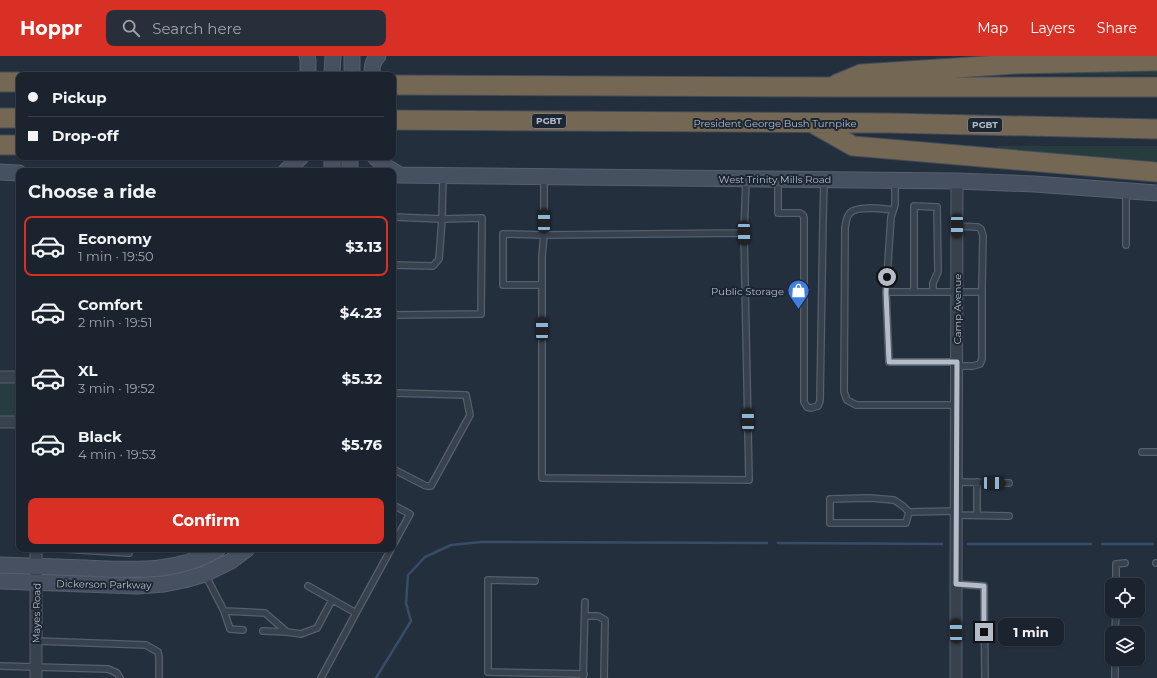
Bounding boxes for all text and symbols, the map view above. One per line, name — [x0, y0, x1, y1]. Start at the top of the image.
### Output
search box — [106, 10, 386, 46]
text: Hoppr — [20, 17, 82, 40]
icon: search — [120, 17, 142, 39]
text: Search here — [152, 19, 241, 38]
text: Map — [977, 19, 1008, 37]
text: Layers — [1030, 19, 1075, 37]
text: Share — [1097, 19, 1137, 37]
text: Pickup — [52, 88, 107, 107]
road number: PGBT — [532, 114, 566, 128]
street label: President George Bush Turnpike — [694, 117, 856, 130]
road number: PGBT — [968, 118, 1002, 132]
text: Drop-off — [52, 126, 119, 145]
street label: West Trinity Mills Road — [719, 173, 831, 186]
text: Choose a ride — [28, 181, 156, 203]
car — [538, 209, 550, 233]
car — [951, 214, 963, 238]
car — [738, 221, 750, 245]
icon: car — [30, 228, 66, 264]
text: Economy — [78, 229, 151, 248]
text: $3.13 — [345, 237, 382, 256]
text: 1 min · 19:50 — [78, 248, 154, 264]
route start — [878, 268, 896, 286]
street label: Camp Avenue — [951, 274, 964, 344]
shop icon: Public Storage — [786, 278, 812, 311]
place label: Public Storage — [711, 285, 784, 298]
icon: car — [30, 294, 66, 330]
text: Comfort — [78, 295, 143, 314]
text: $4.23 — [340, 303, 382, 322]
text: 2 min · 19:51 — [78, 314, 152, 330]
car — [536, 317, 548, 341]
icon: car — [30, 360, 66, 396]
text: XL — [78, 361, 97, 380]
text: $5.32 — [342, 369, 382, 388]
text: 3 min · 19:52 — [78, 380, 155, 396]
car — [742, 408, 754, 432]
icon: car — [30, 426, 66, 462]
text: Black — [78, 427, 122, 446]
text: $5.76 — [341, 435, 382, 454]
text: 4 min · 19:53 — [78, 446, 156, 462]
car — [981, 477, 1005, 489]
button: Confirm — [28, 498, 384, 544]
street label: Dickerson Parkway — [56, 577, 152, 592]
map controls — [1105, 578, 1145, 666]
button: locate — [1105, 578, 1145, 618]
street label: Mayes Road — [29, 583, 44, 643]
callout: 1 min — [998, 618, 1064, 646]
car — [950, 619, 962, 643]
route end — [975, 623, 993, 641]
text: 1 min — [1013, 624, 1049, 640]
button: layers — [1105, 626, 1145, 666]

